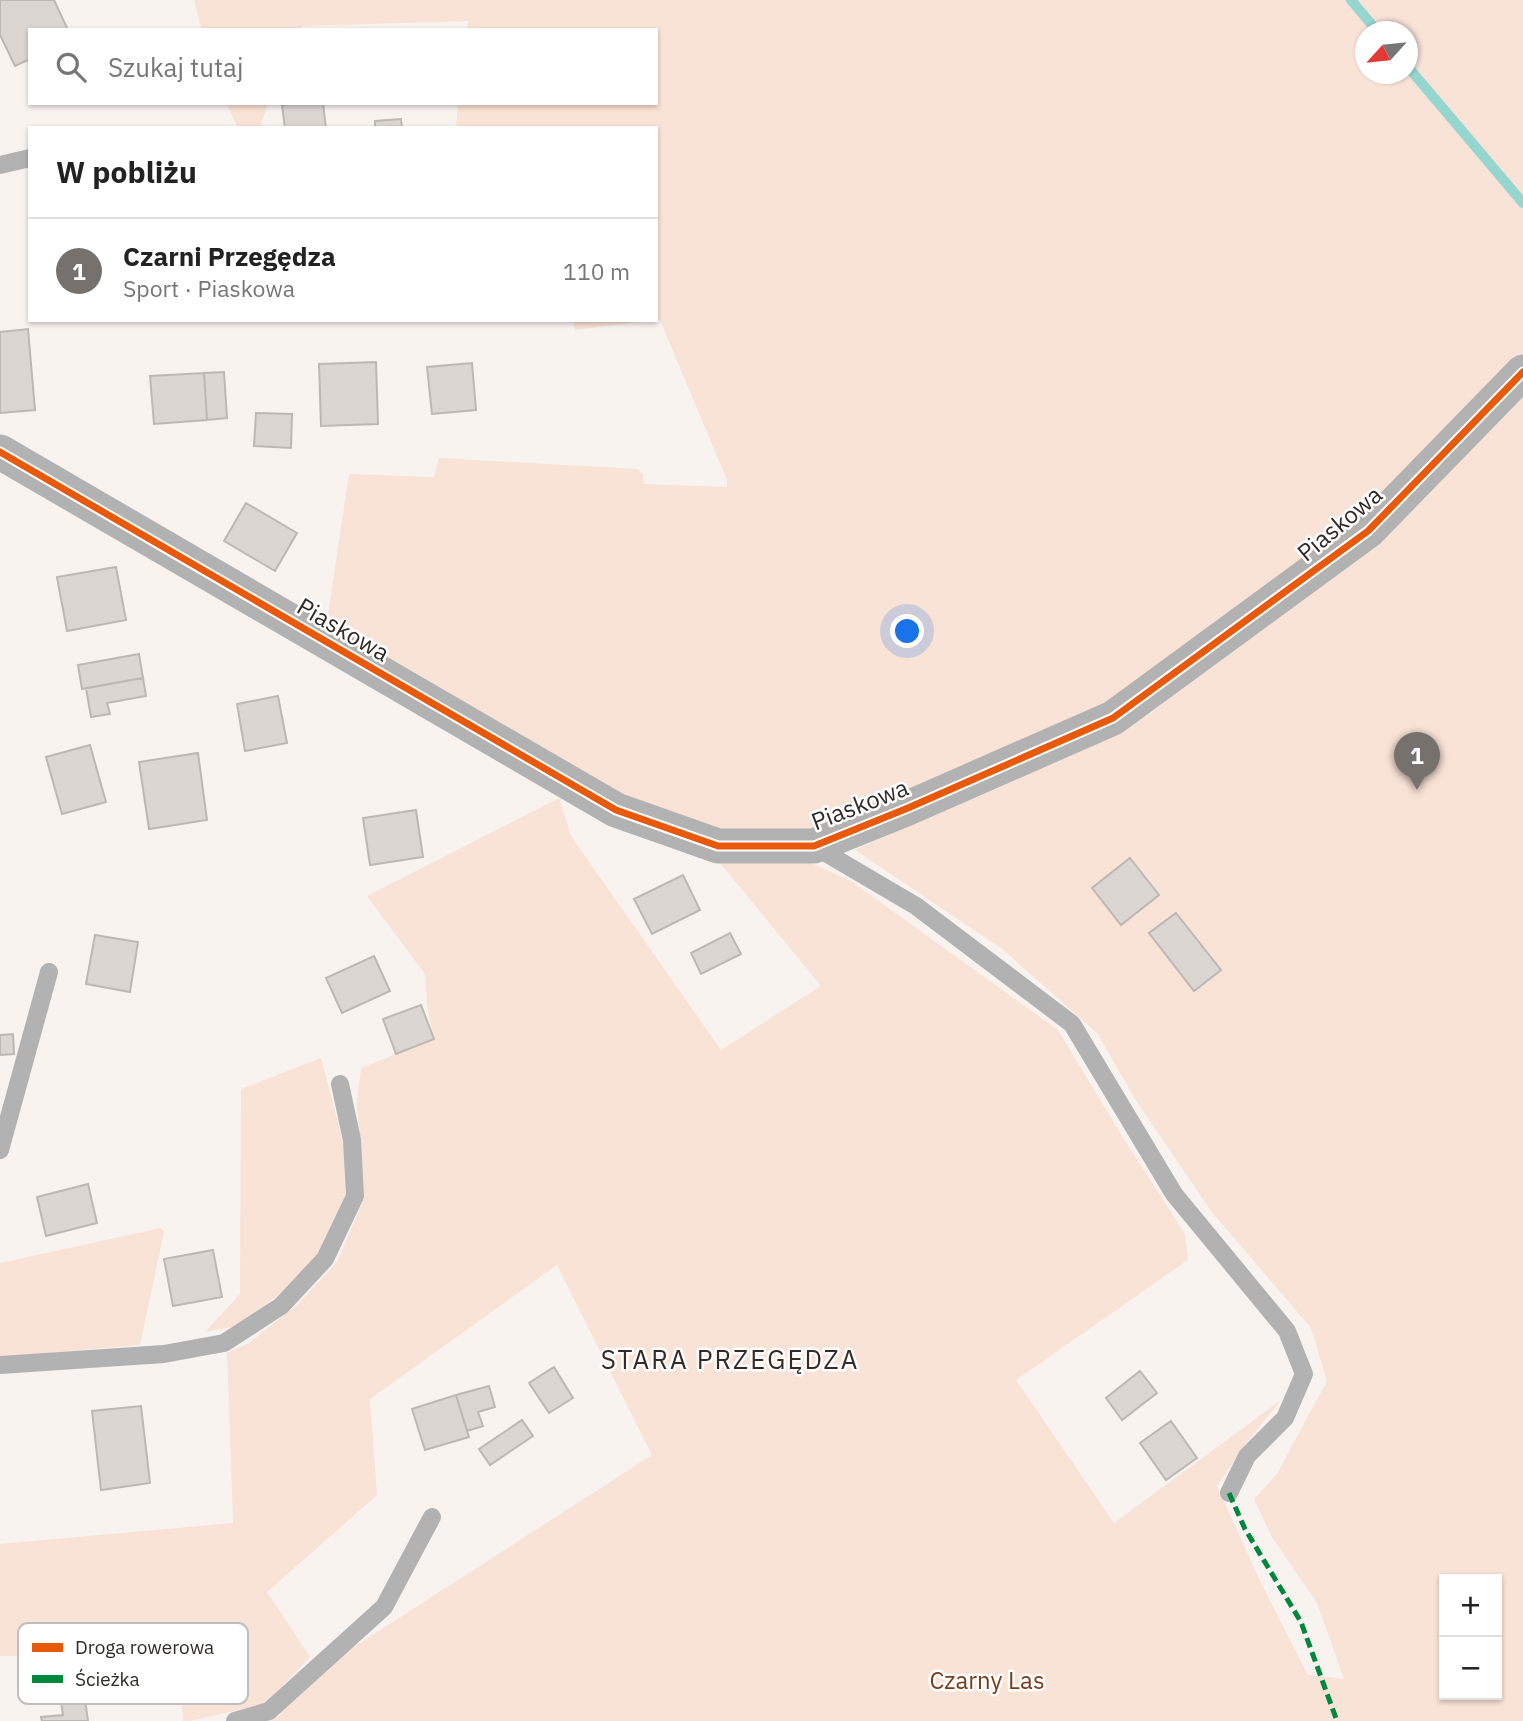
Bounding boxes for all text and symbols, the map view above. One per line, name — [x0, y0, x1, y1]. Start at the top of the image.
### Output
north arrow — [1355, 21, 1418, 84]
search box — [28, 28, 658, 105]
icon: search — [52, 48, 90, 86]
text: Szukaj tutaj — [108, 50, 243, 84]
text: W pobliżu — [56, 152, 197, 191]
text: Czarni Przegędza — [123, 239, 336, 273]
text: 1 — [72, 256, 86, 286]
text: 110 m — [563, 256, 630, 286]
text: Sport · Piaskowa — [123, 273, 295, 303]
street label: Piaskowa — [1290, 478, 1389, 568]
street label: Piaskowa — [291, 590, 396, 668]
your location — [890, 614, 924, 648]
pin: 1 — [1394, 732, 1440, 790]
street label: Piaskowa — [806, 771, 913, 837]
district label: STARA PRZEGĘDZA — [601, 1342, 859, 1376]
map controls — [1439, 1574, 1502, 1700]
button: + — [1439, 1574, 1502, 1637]
legend — [18, 1623, 248, 1704]
text: Droga rowerowa — [75, 1635, 214, 1659]
button: − — [1439, 1637, 1502, 1700]
park label: Czarny Las — [929, 1664, 1045, 1696]
text: Ścieżka — [75, 1667, 140, 1691]

